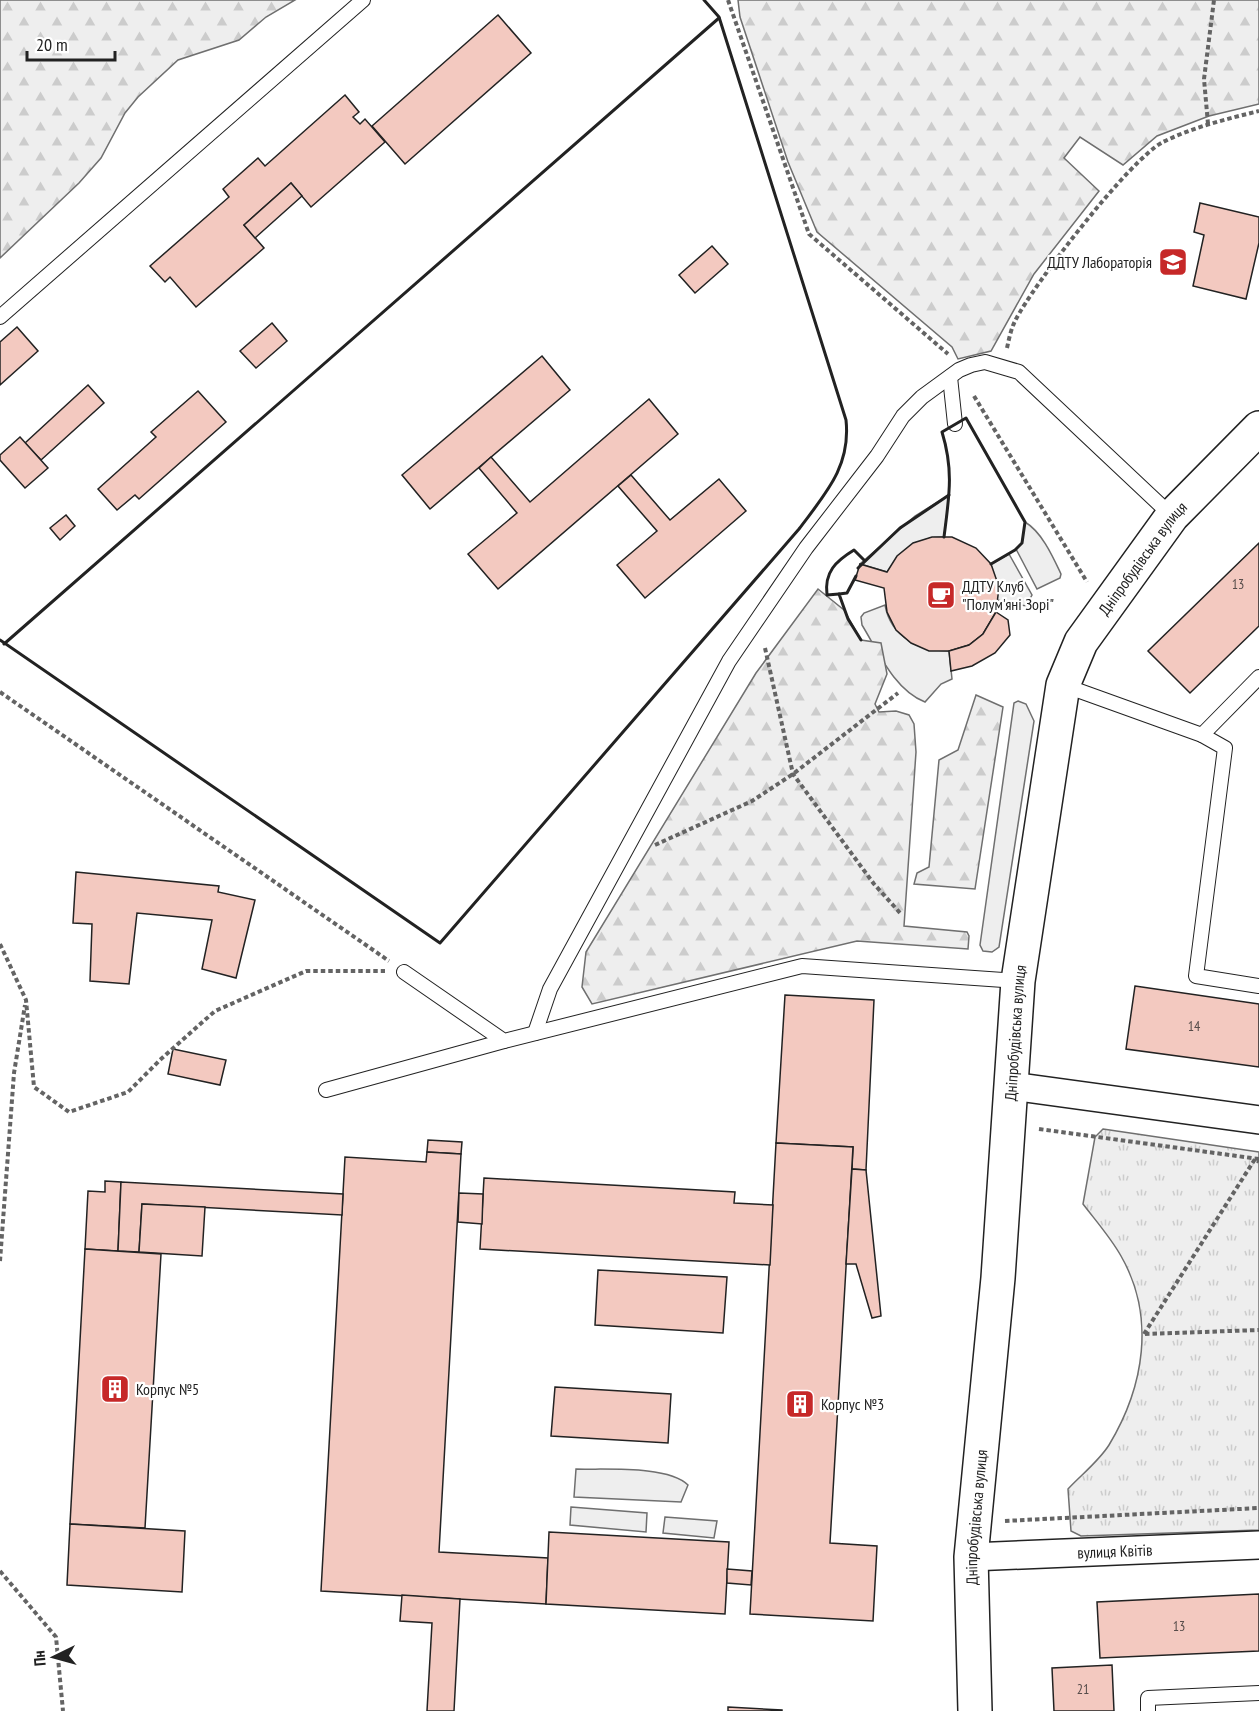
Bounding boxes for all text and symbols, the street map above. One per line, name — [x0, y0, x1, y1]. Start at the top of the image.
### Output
scale bar — [27, 24, 116, 62]
text: 20 m — [36, 33, 68, 56]
school or university icon: ДДТУ Лабораторія — [1157, 246, 1189, 278]
place label: ДДТУ Лабораторія — [1047, 252, 1152, 272]
street label: Дніпробудівська вулиця — [1094, 497, 1191, 619]
house number: 13 — [1232, 575, 1244, 593]
place label: ДДТУ Клуб "Полум'яні Зорі" — [962, 576, 1054, 614]
cafe icon: ДДТУ Клуб "Полум'яні Зорі" — [925, 579, 957, 611]
street label: Дніпробудівська вулиця — [1000, 964, 1030, 1102]
house number: 14 — [1188, 1017, 1201, 1035]
building icon: Корпус №5 — [99, 1373, 131, 1405]
place label: Корпус №5 — [136, 1379, 199, 1399]
building icon: Корпус №3 — [784, 1388, 816, 1420]
place label: Корпус №3 — [821, 1394, 884, 1414]
street label: Дніпробудівська вулиця — [961, 1448, 991, 1585]
street label: вулиця Квітів — [1077, 1539, 1153, 1563]
house number: 13 — [1173, 1617, 1185, 1635]
north arrow — [24, 1627, 84, 1687]
text: Пн — [28, 1650, 50, 1667]
house number: 21 — [1077, 1680, 1089, 1698]

